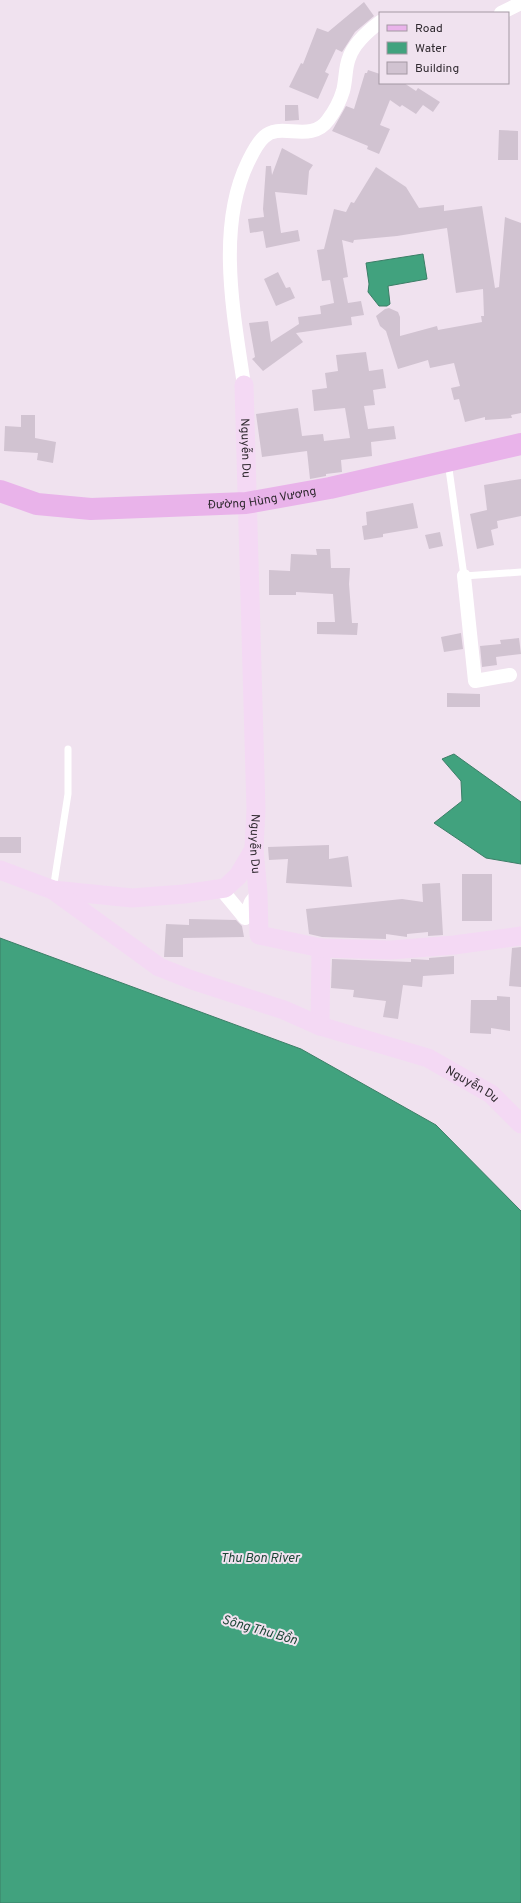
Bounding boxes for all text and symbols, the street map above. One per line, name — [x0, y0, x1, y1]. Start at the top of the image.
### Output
legend — [379, 12, 509, 84]
text: Road — [415, 21, 443, 37]
text: Water — [415, 41, 447, 57]
text: Building — [415, 61, 459, 77]
street label: Nguyễn Du — [236, 418, 254, 478]
street label: Đường Hùng Vương — [207, 484, 318, 513]
street label: Nguyễn Du — [245, 813, 263, 874]
street label: Nguyễn Du — [442, 1063, 502, 1107]
water label: Thu Bon River — [221, 1551, 300, 1567]
water label: Sông Thu Bồn — [220, 1612, 299, 1649]

